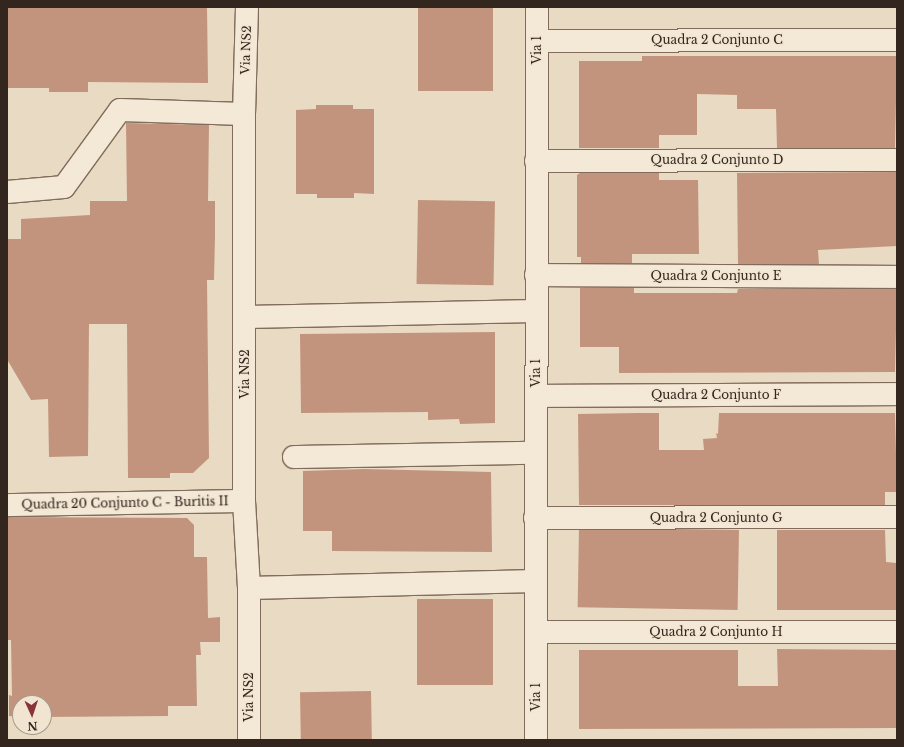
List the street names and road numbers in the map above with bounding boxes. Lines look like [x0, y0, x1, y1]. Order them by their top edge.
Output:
street label: Via NS2 [238, 25, 254, 75]
street label: Quadra 2 Conjunto C [651, 33, 783, 47]
street label: Via 1 [530, 36, 544, 64]
street label: Quadra 2 Conjunto D [651, 153, 783, 167]
street label: Quadra 2 Conjunto E [650, 269, 782, 283]
street label: Via NS2 [238, 349, 252, 399]
street label: Via 1 [529, 359, 543, 387]
street label: Quadra 2 Conjunto F [651, 388, 781, 402]
street label: Quadra 20 Conjunto C - Buritis II [21, 494, 229, 512]
street label: Quadra 2 Conjunto G [650, 511, 782, 525]
street label: Quadra 2 Conjunto H [649, 625, 783, 639]
street label: Via NS2 [242, 672, 256, 722]
street label: Via 1 [529, 683, 543, 711]

